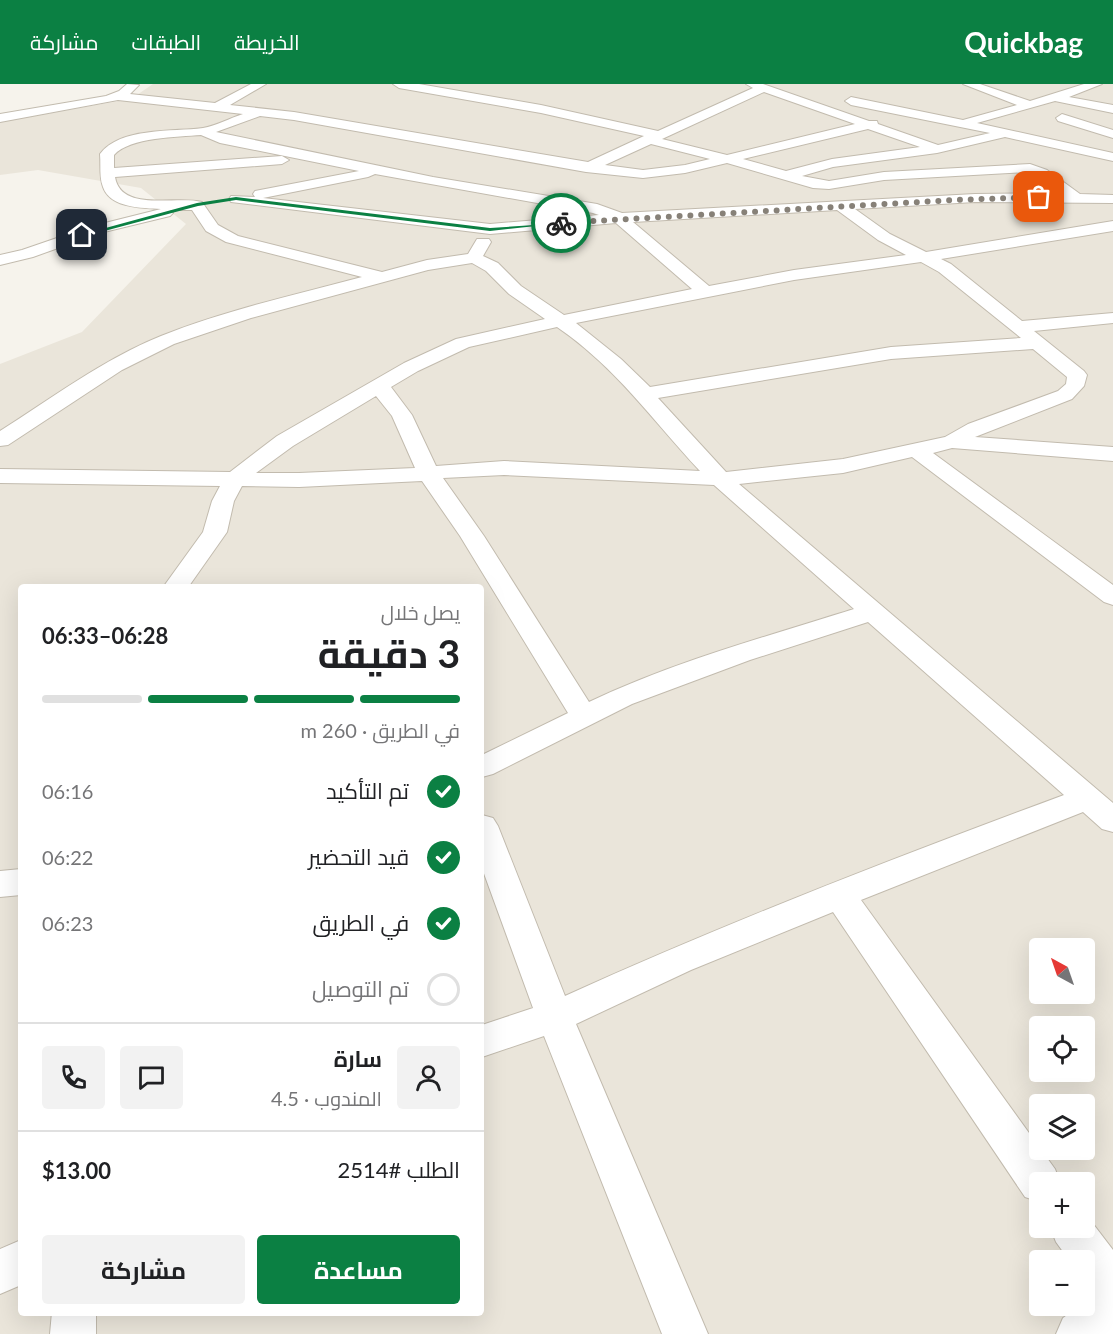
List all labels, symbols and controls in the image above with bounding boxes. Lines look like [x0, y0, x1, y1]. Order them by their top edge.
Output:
text: Quickbag [964, 25, 1083, 59]
text: مشاركة [30, 29, 99, 54]
text: الطبقات [132, 29, 201, 54]
text: الخريطة [234, 29, 300, 54]
pin [1013, 171, 1064, 222]
icon: bag [1022, 180, 1055, 213]
courier [531, 193, 591, 253]
icon: bike [545, 207, 578, 240]
pin [56, 209, 107, 260]
icon: home [65, 218, 98, 251]
text: يصل خلال [381, 600, 460, 624]
text: 06:28–06:33 [42, 622, 168, 649]
text: 3 دقيقة [318, 630, 460, 676]
text: في الطريق · 260 m [301, 718, 460, 742]
icon: check [427, 775, 460, 808]
text: تم التأكيد [326, 777, 409, 804]
text: 06:16 [42, 779, 93, 803]
icon: check [427, 841, 460, 874]
text: قيد التحضير [308, 843, 409, 870]
text: 06:22 [42, 845, 93, 869]
icon: check [427, 907, 460, 940]
text: في الطريق [313, 909, 409, 936]
text: 06:23 [42, 911, 93, 935]
north arrow [1029, 938, 1095, 1004]
map controls [1029, 938, 1095, 1316]
text: تم التوصيل [312, 975, 409, 1002]
button: locate [1029, 1016, 1095, 1082]
text: سارة [334, 1045, 382, 1072]
button: phone [42, 1046, 105, 1109]
button: chat [120, 1046, 183, 1109]
button: person [397, 1046, 460, 1109]
text: المندوب · 4.5 [271, 1086, 382, 1110]
button: layers [1029, 1094, 1095, 1160]
text: الطلب #2514 [337, 1156, 460, 1183]
text: $13.00 [42, 1157, 111, 1184]
button: + [1029, 1172, 1095, 1238]
button: مشاركة [42, 1235, 245, 1304]
button: مساعدة [257, 1235, 460, 1304]
button: − [1029, 1250, 1095, 1316]

